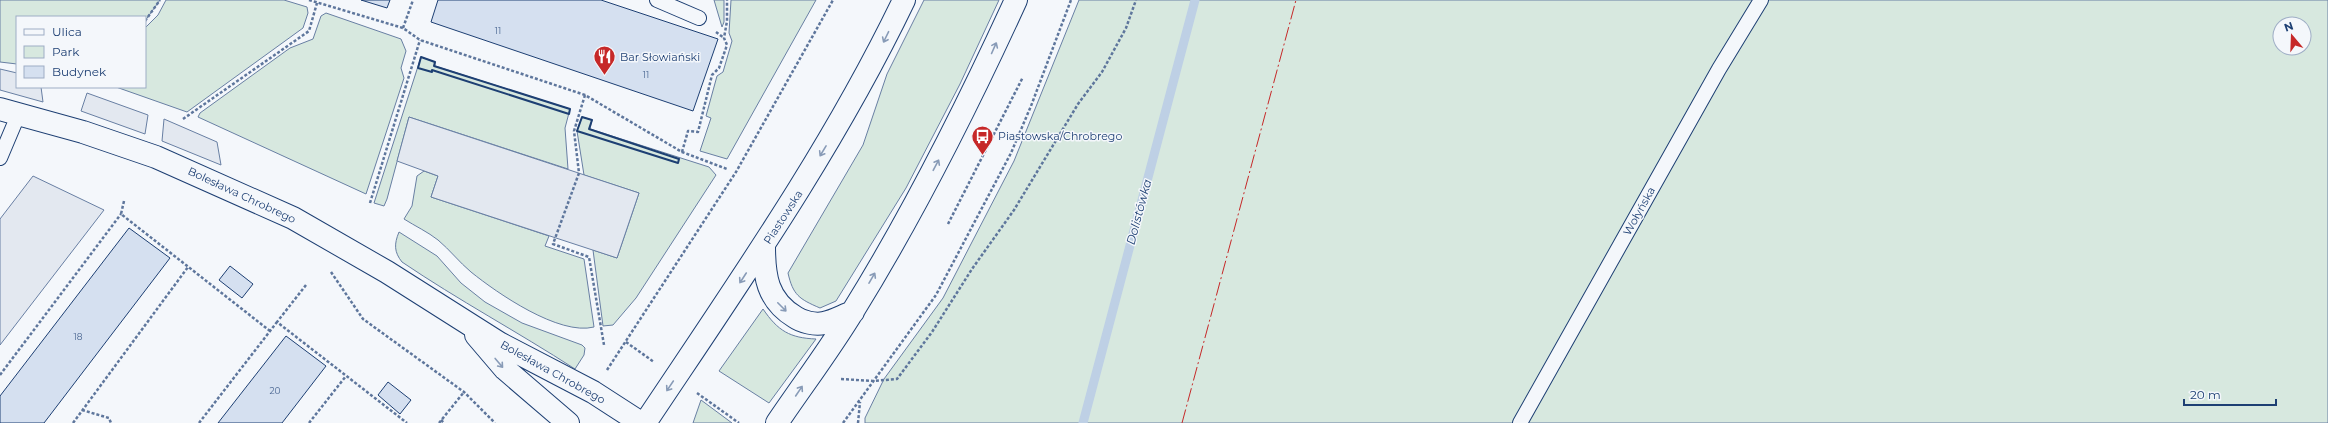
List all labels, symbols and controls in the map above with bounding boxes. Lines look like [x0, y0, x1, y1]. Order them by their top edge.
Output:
legend [16, 16, 146, 88]
north arrow [2272, 16, 2312, 56]
text: N [2282, 18, 2295, 35]
text: Ulica [52, 24, 82, 39]
house number: 11 [495, 25, 501, 36]
one-way arrow [882, 30, 889, 42]
one-way arrow [991, 43, 998, 55]
text: Park [52, 44, 80, 59]
restaurant icon: Bar Słowiański [591, 44, 617, 77]
place label: Bar Słowiański [620, 50, 700, 64]
text: Budynek [52, 64, 107, 79]
house number: 11 [643, 69, 649, 80]
bus stop icon: Piastowska/Chrobrego [969, 123, 995, 156]
place label: Piastowska/Chrobrego [998, 129, 1122, 143]
one-way arrow [819, 145, 827, 157]
one-way arrow [933, 159, 940, 171]
street label: Bolesława Chrobrego [186, 164, 298, 226]
water label: Dolistówka [1123, 177, 1154, 246]
street label: Wołyńska [1620, 184, 1658, 238]
street label: Piastowska [760, 187, 806, 247]
one-way arrow [739, 272, 747, 283]
one-way arrow [869, 272, 877, 284]
one-way arrow [777, 303, 787, 312]
house number: 18 [74, 331, 83, 342]
street label: Bolesława Chrobrego [498, 337, 608, 407]
one-way arrow [495, 357, 504, 368]
one-way arrow [666, 380, 674, 391]
scale bar [2184, 381, 2276, 407]
house number: 20 [269, 385, 281, 396]
one-way arrow [795, 386, 803, 397]
text: 20 m [2190, 387, 2221, 402]

